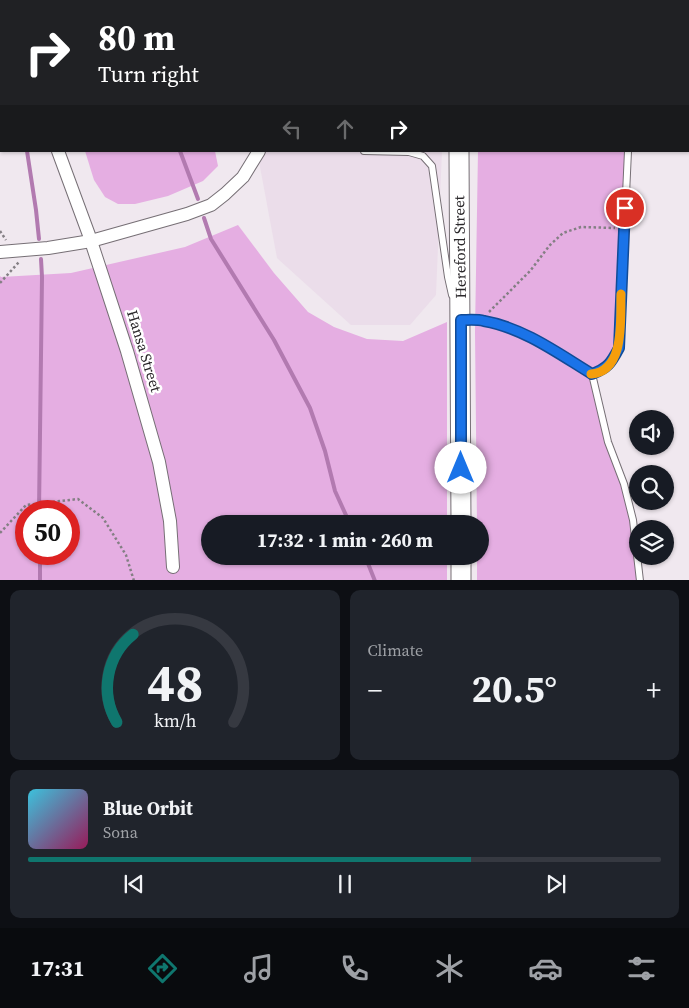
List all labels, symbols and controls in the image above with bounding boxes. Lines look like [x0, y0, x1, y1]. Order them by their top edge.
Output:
text: 80 m [98, 14, 175, 62]
icon: right [15, 20, 80, 85]
text: Turn right [98, 59, 199, 89]
icon: left [278, 115, 306, 143]
icon: ahead [331, 115, 359, 143]
icon: right [384, 115, 412, 143]
pin [604, 187, 646, 229]
icon: arrive [611, 194, 639, 222]
street label: Hereford Street [448, 195, 471, 299]
street label: Hansa Street [122, 307, 167, 394]
map controls [629, 410, 674, 565]
button: sound [629, 410, 674, 455]
position arrow [434, 441, 486, 493]
button: search [629, 465, 674, 510]
speed limit sign: 50 [15, 500, 80, 565]
button: layers [629, 520, 674, 565]
text: 17:32 · 1 min · 260 m [257, 527, 433, 553]
text: Climate [368, 639, 423, 661]
text: 48 [147, 647, 203, 718]
text: 20.5° [471, 663, 557, 715]
text: − [368, 671, 382, 709]
text: + [646, 671, 661, 709]
text: km/h [153, 708, 196, 733]
text: Blue Orbit [103, 795, 193, 821]
text: Sona [103, 821, 138, 843]
icon: previous [120, 870, 148, 898]
icon: pause [331, 870, 359, 898]
icon: next [542, 870, 570, 898]
icon: directions [145, 951, 180, 986]
icon: music [241, 951, 276, 986]
icon: phone [337, 951, 372, 986]
icon: climate [432, 951, 467, 986]
icon: car [528, 951, 563, 986]
icon: filters [624, 951, 659, 986]
text: 17:31 [30, 953, 85, 983]

